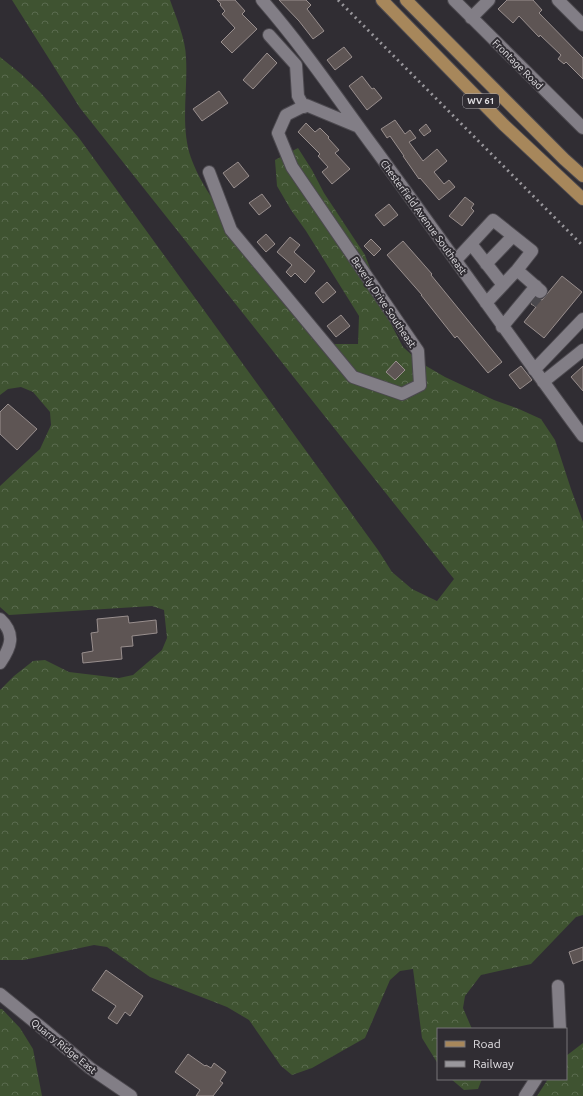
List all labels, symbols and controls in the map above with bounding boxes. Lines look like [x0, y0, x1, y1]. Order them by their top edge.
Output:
street label: Frontage Road [490, 37, 545, 92]
road number: WV 61 [463, 94, 499, 108]
street label: Chesterfield Avenue Southeast [378, 158, 469, 277]
street label: Beverly Drive Southeast [349, 255, 418, 350]
street label: Quarry Ridge East [29, 1017, 99, 1076]
legend [437, 1028, 567, 1080]
text: Road [473, 1037, 501, 1050]
text: Railway [473, 1057, 514, 1070]

